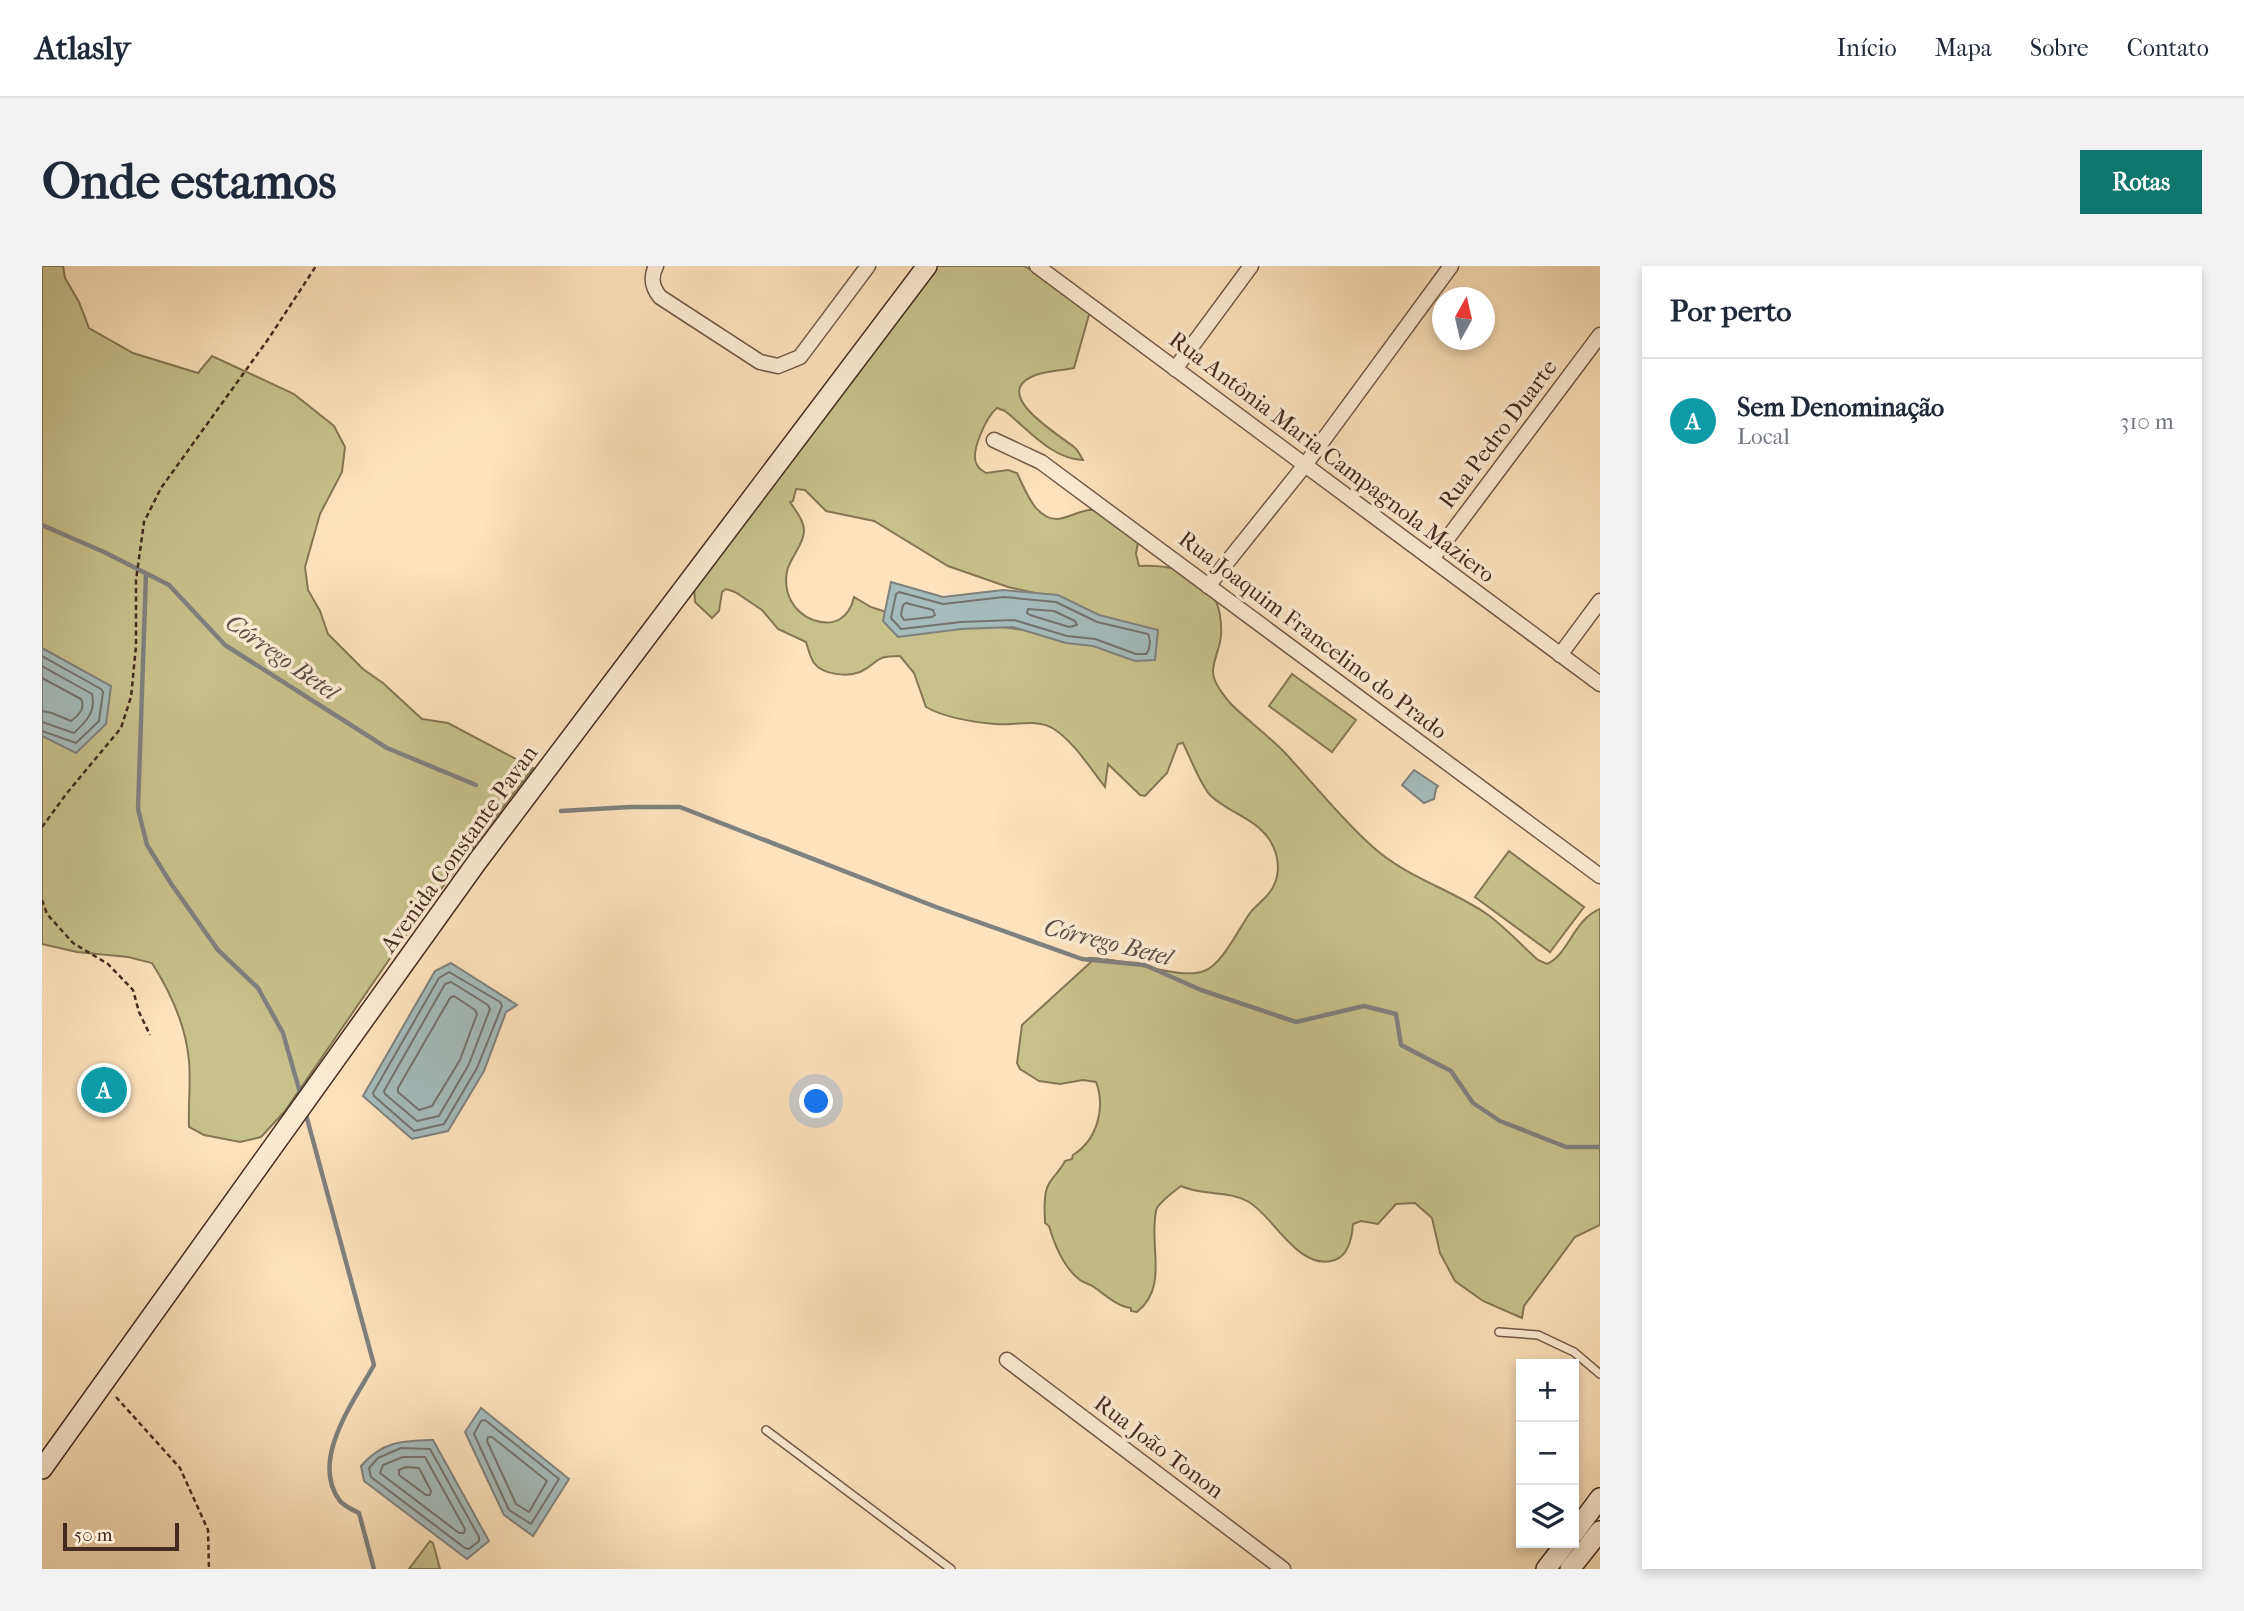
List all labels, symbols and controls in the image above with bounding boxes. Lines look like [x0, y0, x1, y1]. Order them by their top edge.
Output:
text: Atlasly [35, 29, 130, 68]
text: Início [1837, 34, 1897, 62]
text: Mapa [1935, 34, 1992, 62]
text: Sobre [2030, 34, 2089, 62]
text: Contato [2127, 34, 2209, 62]
button: Rotas [2080, 150, 2202, 214]
text: Onde estamos [42, 153, 336, 211]
north arrow [1432, 287, 1495, 350]
text: Por perto [1670, 294, 1792, 329]
street label: Rua Antônia Maria Campagnola Maziero [1164, 326, 1500, 588]
street label: Rua Pedro Duarte [1433, 354, 1563, 514]
text: Sem Denominação [1737, 392, 1944, 423]
text: A [1686, 408, 1700, 435]
text: 310 m [2120, 408, 2174, 435]
text: Local [1737, 423, 1790, 450]
street label: Rua Joaquim Francelino do Prado [1173, 525, 1453, 745]
water label: Córrego Betel [220, 608, 346, 708]
street label: Avenida Constante Pavan [374, 740, 544, 959]
water label: Córrego Betel [1041, 913, 1178, 972]
pin: A [81, 1064, 127, 1116]
your location [799, 1084, 833, 1118]
map controls [1516, 1359, 1579, 1548]
button: + [1516, 1359, 1579, 1422]
street label: Rua João Tonon [1089, 1390, 1230, 1505]
button: − [1516, 1422, 1579, 1485]
button: layers [1516, 1485, 1579, 1548]
scale bar [63, 1520, 178, 1552]
text: 50 m [74, 1524, 113, 1546]

